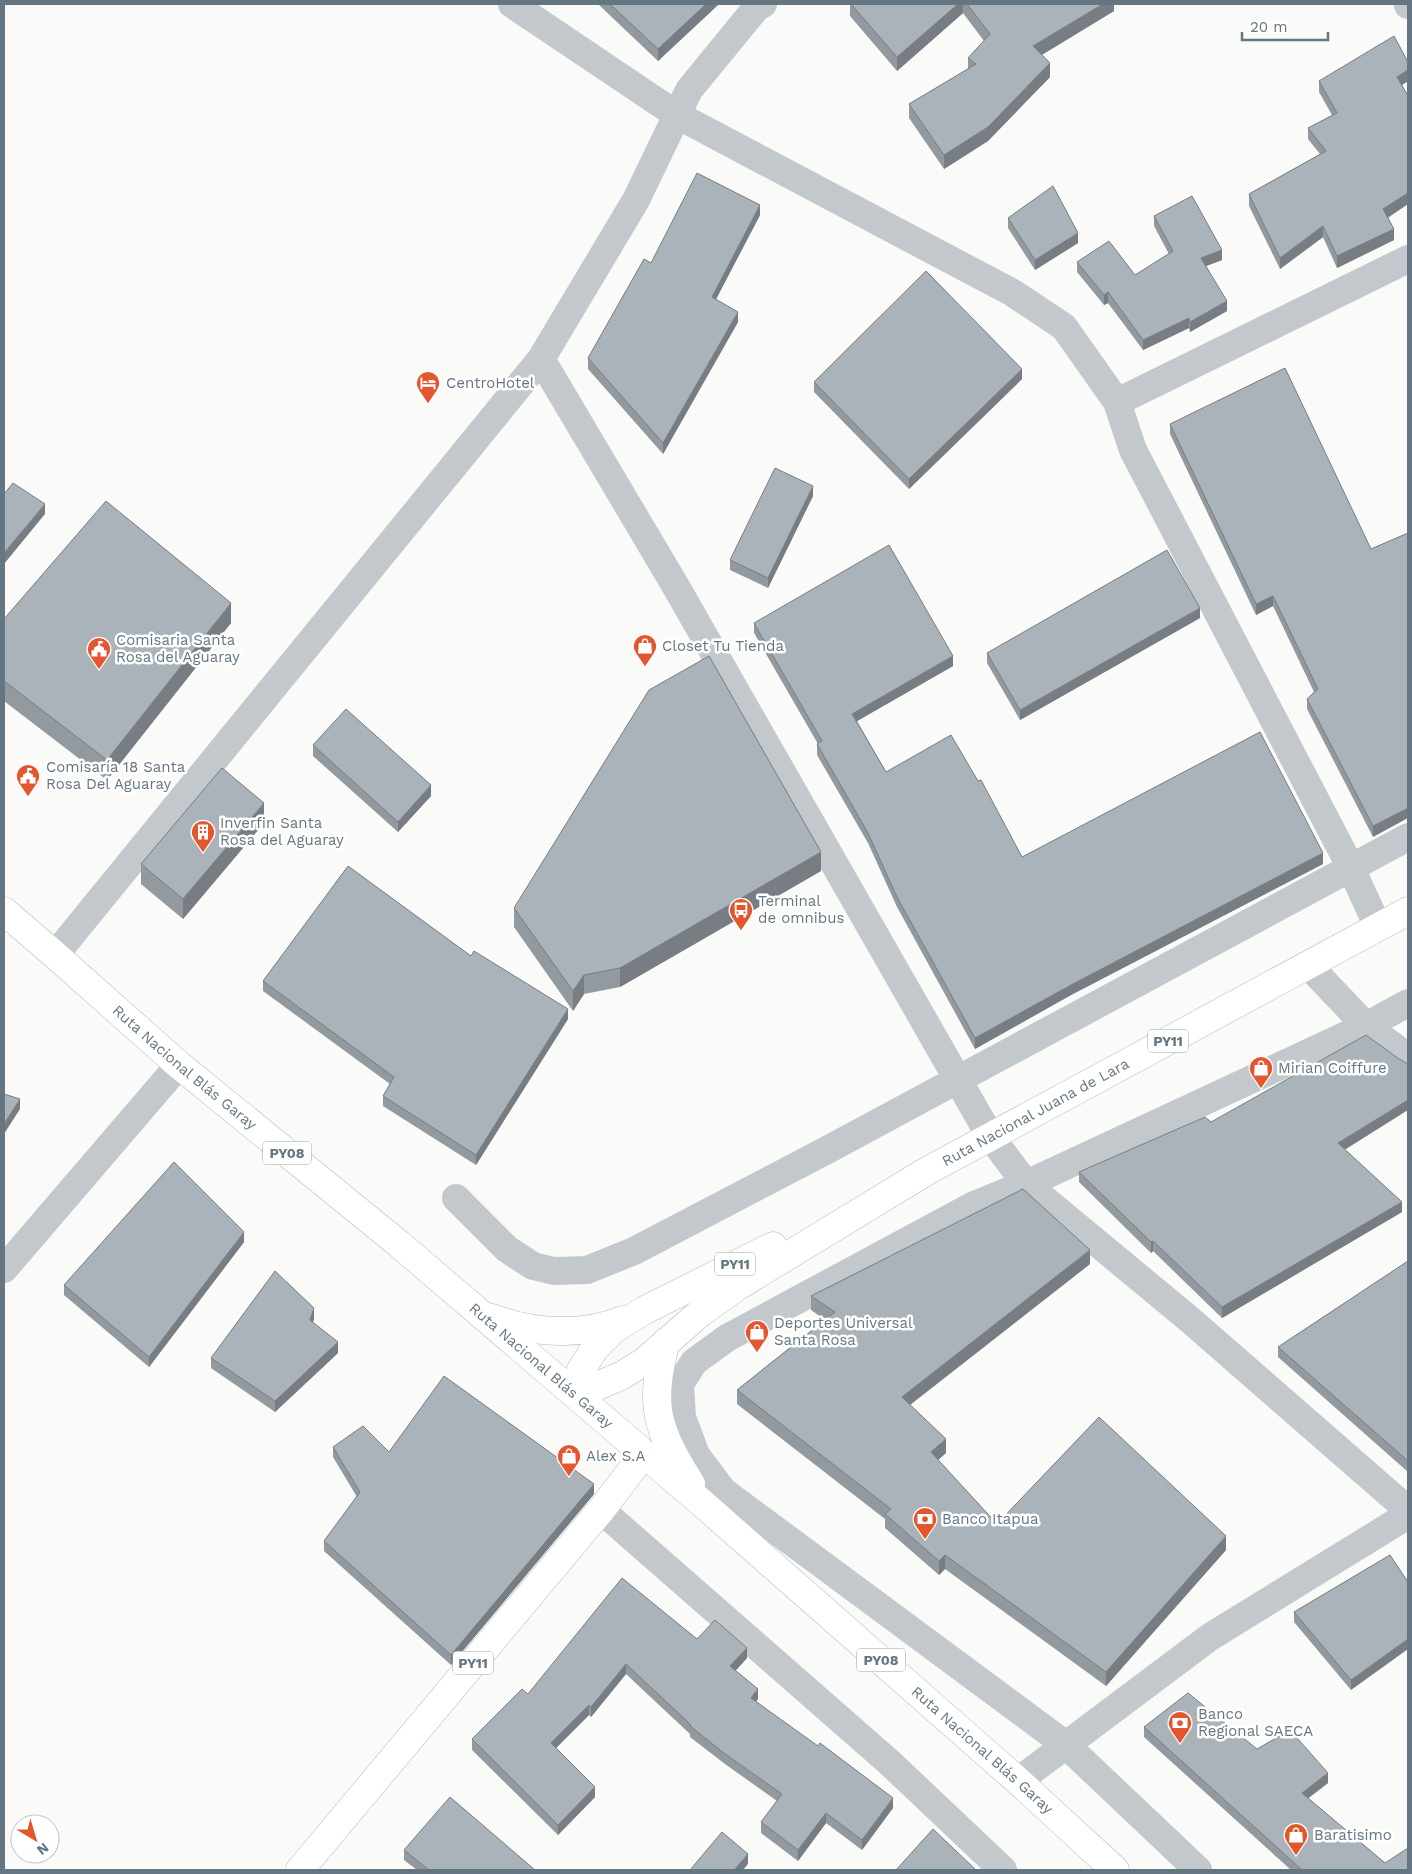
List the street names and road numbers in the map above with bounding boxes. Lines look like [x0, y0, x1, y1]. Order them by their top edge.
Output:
street label: Ruta Nacional Blás Garay [109, 1001, 261, 1134]
road number: PY11 [1148, 1030, 1188, 1052]
street label: Ruta Nacional Juana de Lara [939, 1054, 1133, 1170]
road number: PY08 [263, 1142, 311, 1164]
road number: PY11 [715, 1252, 755, 1276]
street label: Ruta Nacional Blás Garay [466, 1299, 617, 1432]
road number: PY08 [857, 1648, 905, 1672]
road number: PY11 [453, 1652, 493, 1675]
street label: Ruta Nacional Blás Garay [908, 1682, 1057, 1818]

